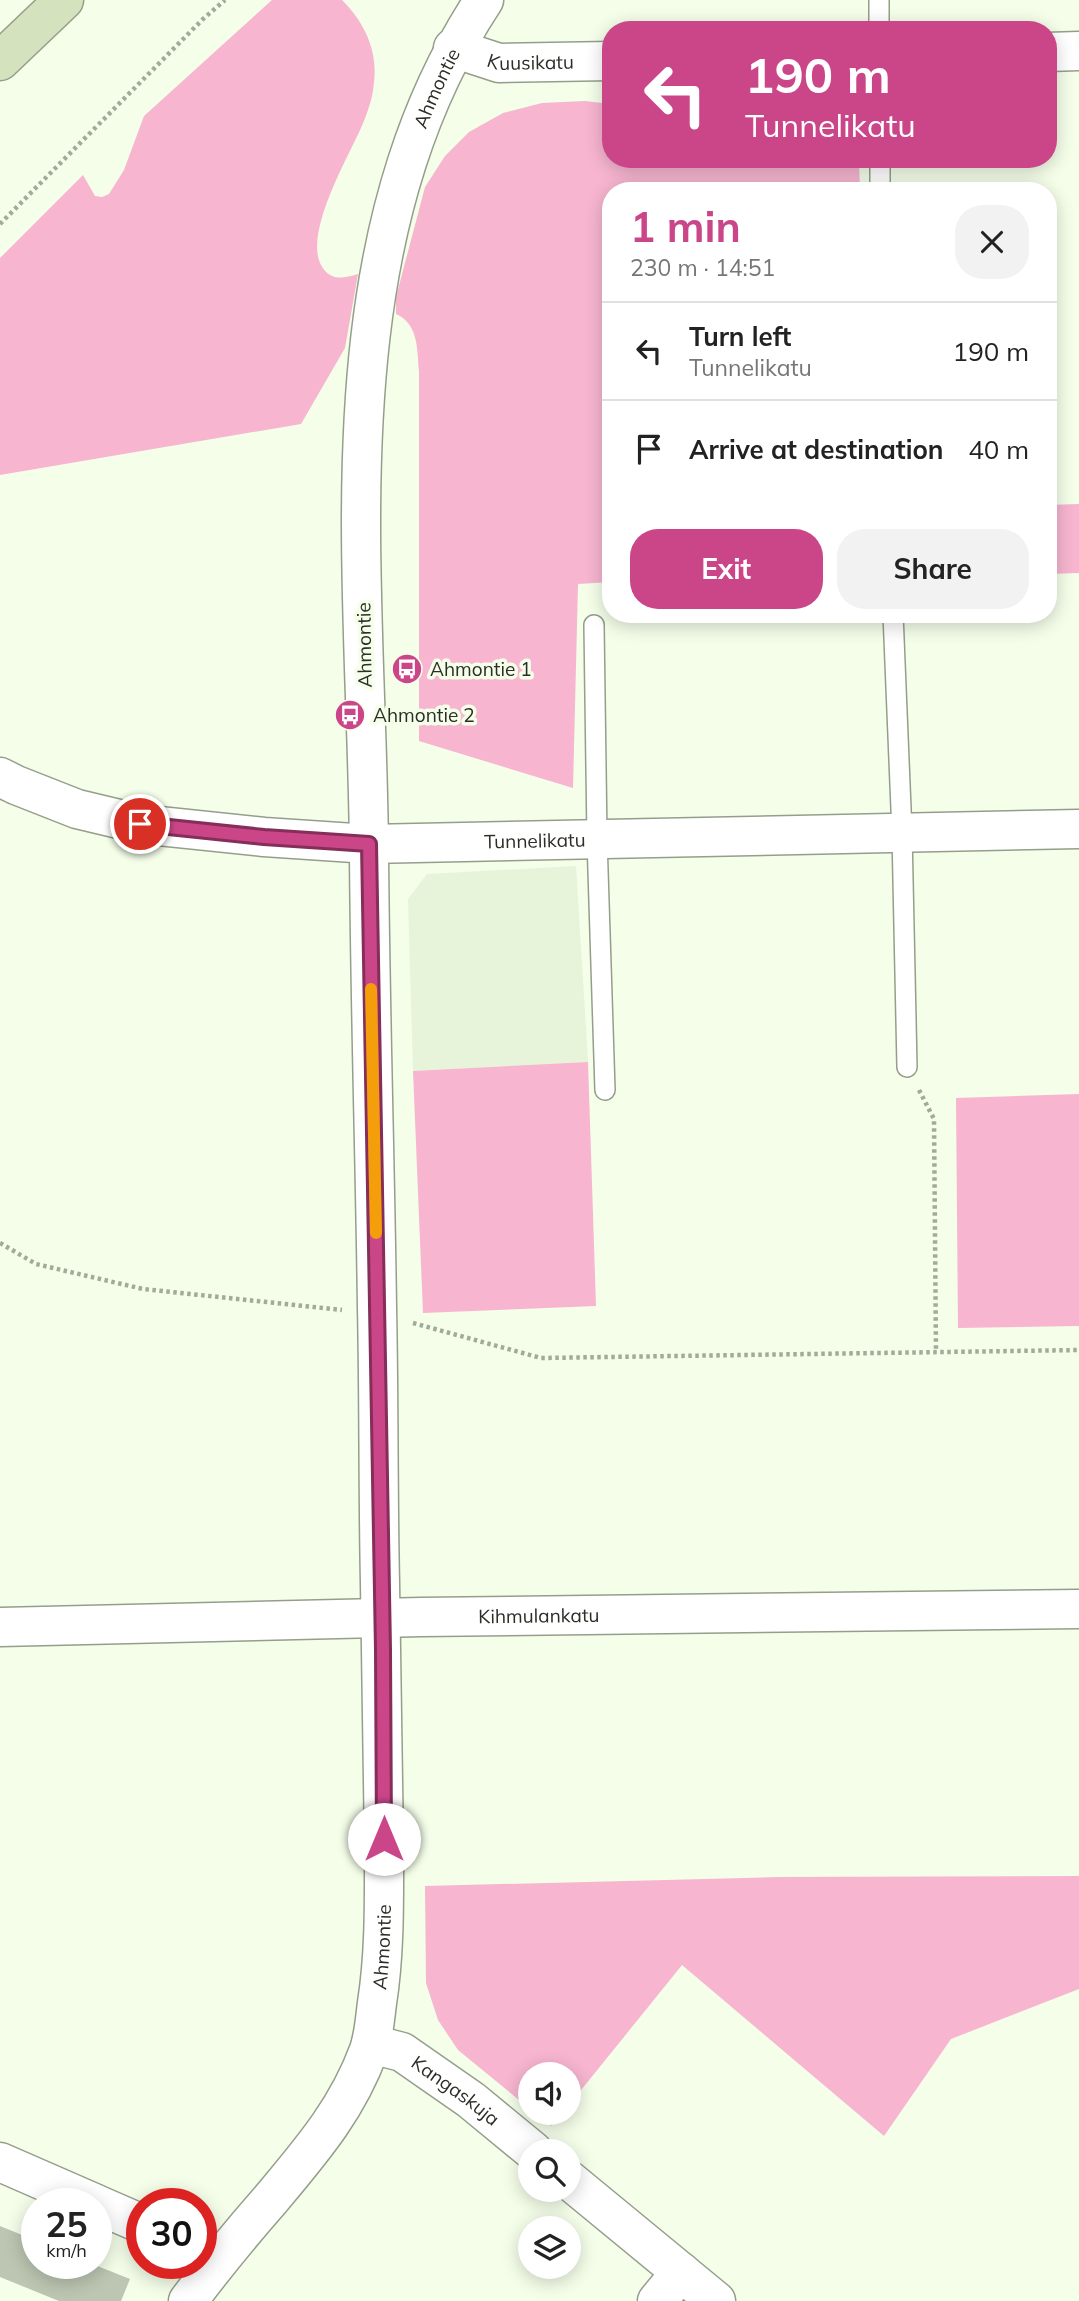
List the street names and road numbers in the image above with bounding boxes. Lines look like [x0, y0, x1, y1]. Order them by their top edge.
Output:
street label: Ahmontie [408, 44, 465, 132]
street label: Kuusikatu [484, 48, 574, 75]
street label: Ahmontie [351, 602, 377, 688]
street label: Tunnelikatu [484, 827, 586, 854]
street label: Kihmulankatu [478, 1603, 600, 1628]
street label: Ahmontie [367, 1904, 396, 1991]
street label: Kangaskuja [407, 2050, 505, 2131]

